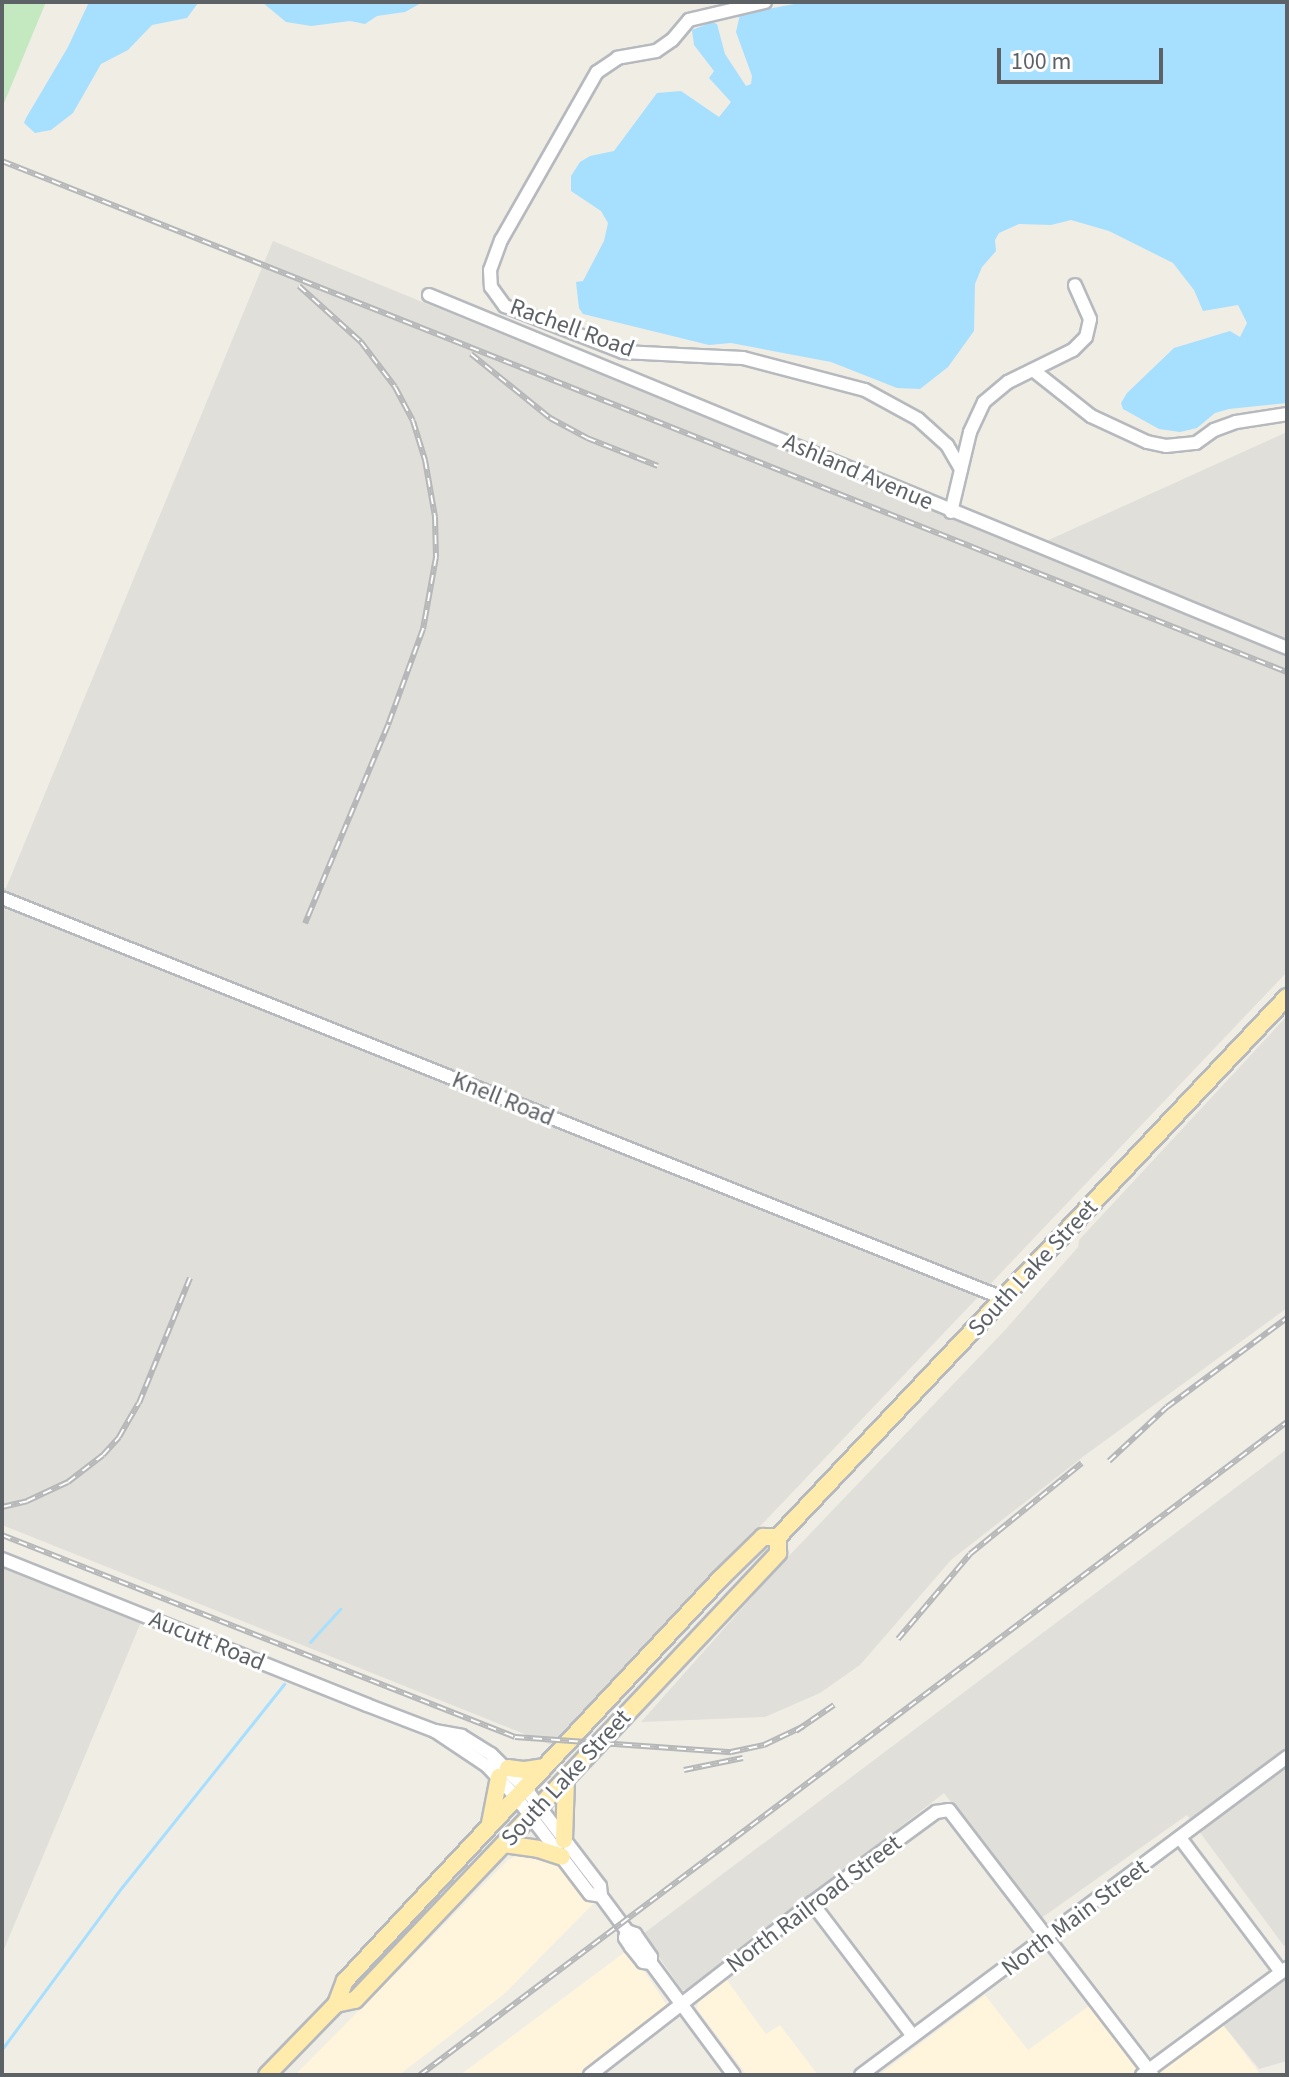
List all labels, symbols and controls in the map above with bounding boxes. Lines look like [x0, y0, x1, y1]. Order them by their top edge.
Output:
scale bar [1001, 32, 1167, 82]
text: 100 m [1011, 44, 1071, 79]
street label: Rachell Road [506, 292, 638, 364]
street label: Ashland Avenue [779, 427, 937, 517]
street label: Knell Road [448, 1066, 558, 1132]
street label: South Lake Street [962, 1193, 1104, 1343]
street label: Aucutt Road [145, 1605, 269, 1677]
street label: South Lake Street [495, 1703, 637, 1853]
street label: North Railroad Street [721, 1829, 907, 1979]
street label: North Main Street [996, 1853, 1154, 1983]

